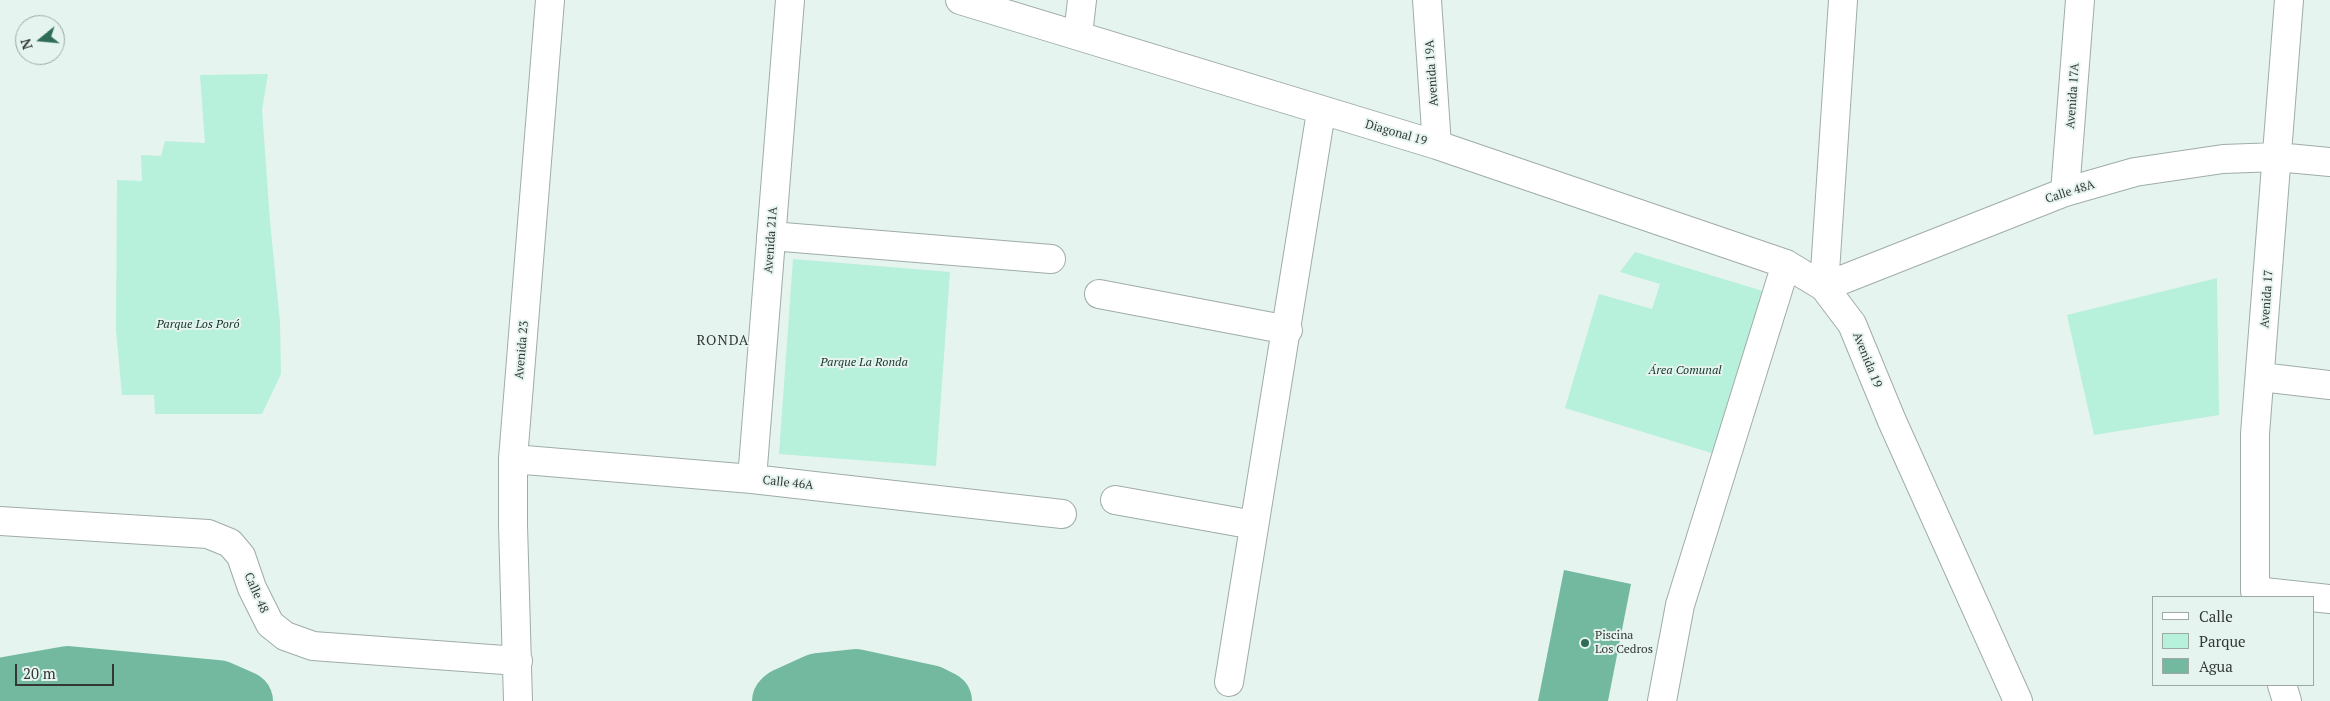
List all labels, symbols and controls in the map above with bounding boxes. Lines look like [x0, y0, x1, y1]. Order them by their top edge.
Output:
north arrow [15, 15, 65, 65]
text: N [15, 36, 37, 52]
street label: Avenida 19A [1422, 39, 1442, 107]
street label: Avenida 17A [2064, 63, 2082, 129]
street label: Diagonal 19 [1363, 117, 1429, 149]
street label: Calle 48A [2044, 177, 2096, 207]
street label: Avenida 21A [761, 206, 781, 274]
street label: Avenida 17 [2258, 269, 2276, 329]
park label: Parque Los Poró [156, 318, 240, 332]
street label: Avenida 23 [512, 320, 532, 380]
street label: Avenida 19 [1849, 330, 1885, 390]
district label: RONDA [696, 333, 750, 349]
park label: Parque La Ronda [820, 356, 908, 370]
park label: Área Comunal [1648, 364, 1722, 378]
street label: Calle 46A [762, 473, 814, 493]
street label: Calle 48 [241, 571, 271, 615]
legend [2152, 596, 2315, 686]
text: Calle [2199, 606, 2233, 626]
place label: Piscina Los Cedros [1595, 629, 1653, 657]
text: Parque [2199, 631, 2246, 651]
marker: Piscina Los Cedros [1579, 637, 1591, 649]
scale bar [18, 654, 116, 686]
text: Agua [2199, 656, 2233, 676]
text: 20 m [23, 663, 56, 683]

